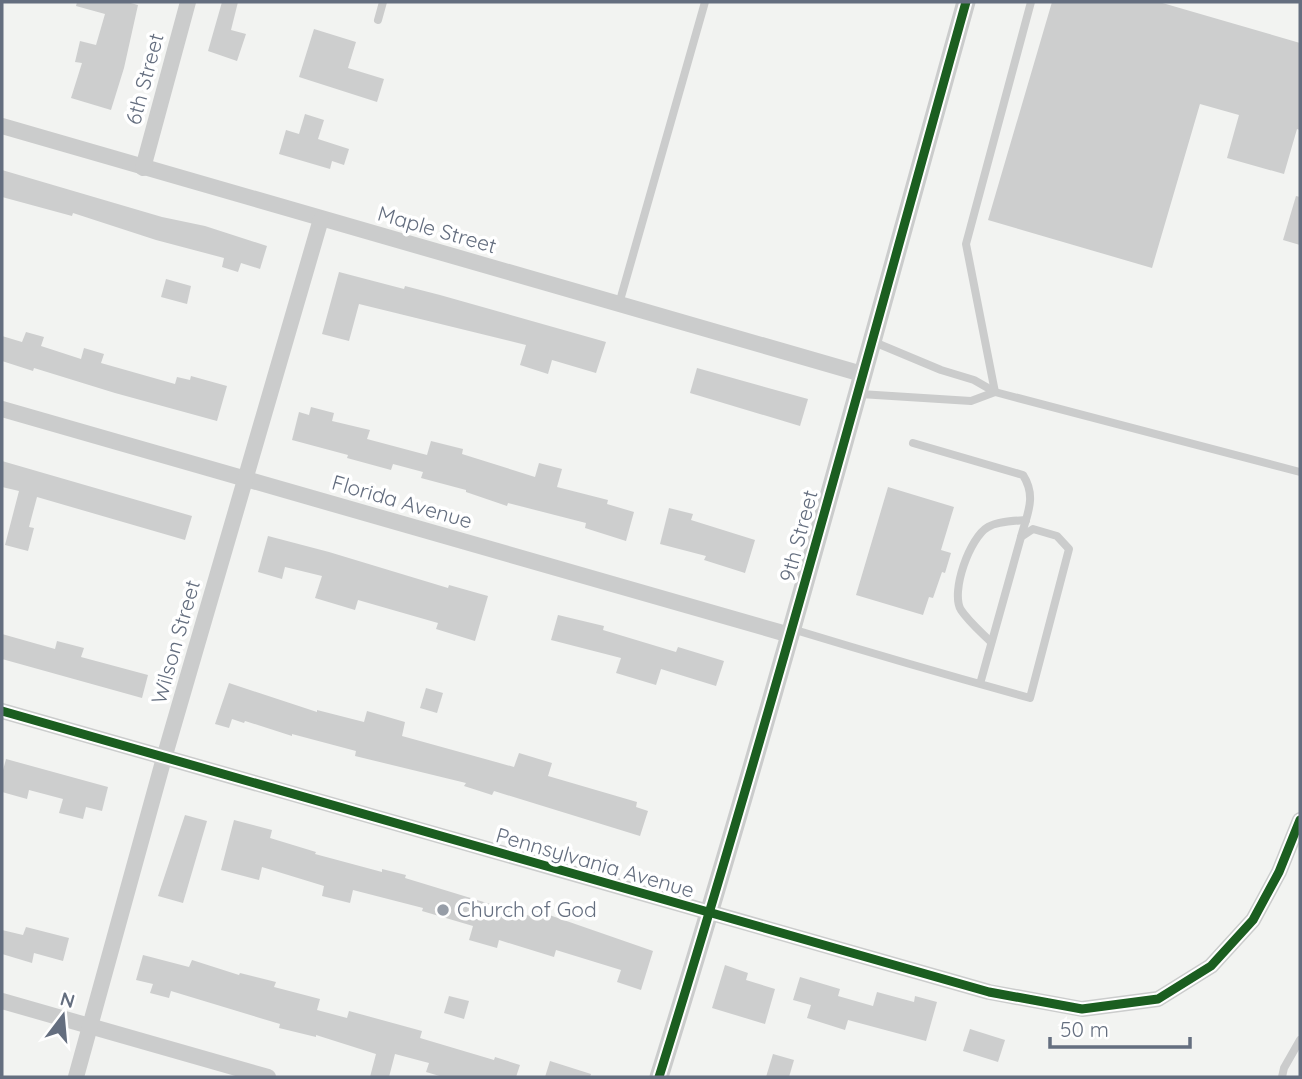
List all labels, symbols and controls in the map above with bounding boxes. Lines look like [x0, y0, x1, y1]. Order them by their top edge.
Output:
street label: 6th Street [119, 30, 169, 127]
street label: Maple Street [375, 200, 500, 258]
street label: Florida Avenue [329, 469, 475, 533]
street label: 9th Street [773, 487, 823, 584]
street label: Wilson Street [145, 577, 205, 707]
street label: Pennsylvania Avenue [493, 821, 698, 903]
place label: Church of God [457, 896, 597, 922]
marker: Church of God [435, 902, 451, 918]
north arrow [28, 981, 98, 1051]
text: N [58, 986, 78, 1013]
scale bar [1050, 1006, 1190, 1050]
text: 50 m [1060, 1016, 1109, 1042]

